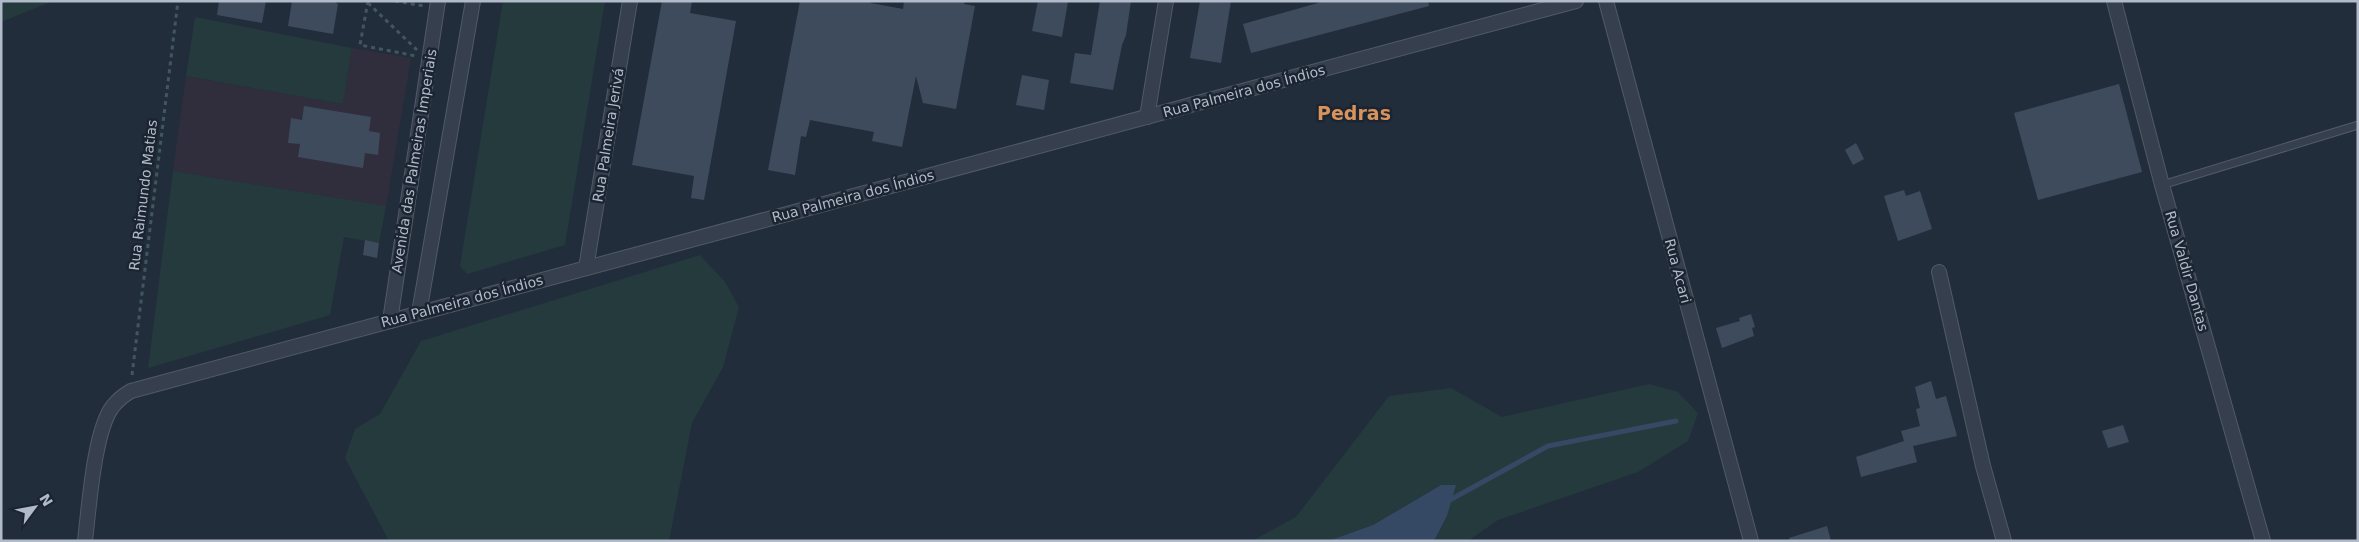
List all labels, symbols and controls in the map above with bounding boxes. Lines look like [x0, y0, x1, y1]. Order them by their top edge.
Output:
street label: Avenida das Palmeiras Imperiais [388, 48, 440, 274]
street label: Rua Palmeira dos Índios [1161, 62, 1327, 120]
street label: Rua Palmeira Jerivá [590, 67, 626, 203]
district label: Pedras [1317, 102, 1391, 124]
street label: Rua Raimundo Matias [126, 119, 160, 271]
street label: Rua Palmeira dos Índios [770, 167, 936, 225]
street label: Rua Valdir Dantas [2162, 209, 2212, 333]
street label: Rua Acari [1662, 237, 1694, 305]
street label: Rua Palmeira dos Índios [379, 272, 545, 330]
north arrow [10, 482, 60, 532]
text: N [36, 491, 56, 509]

